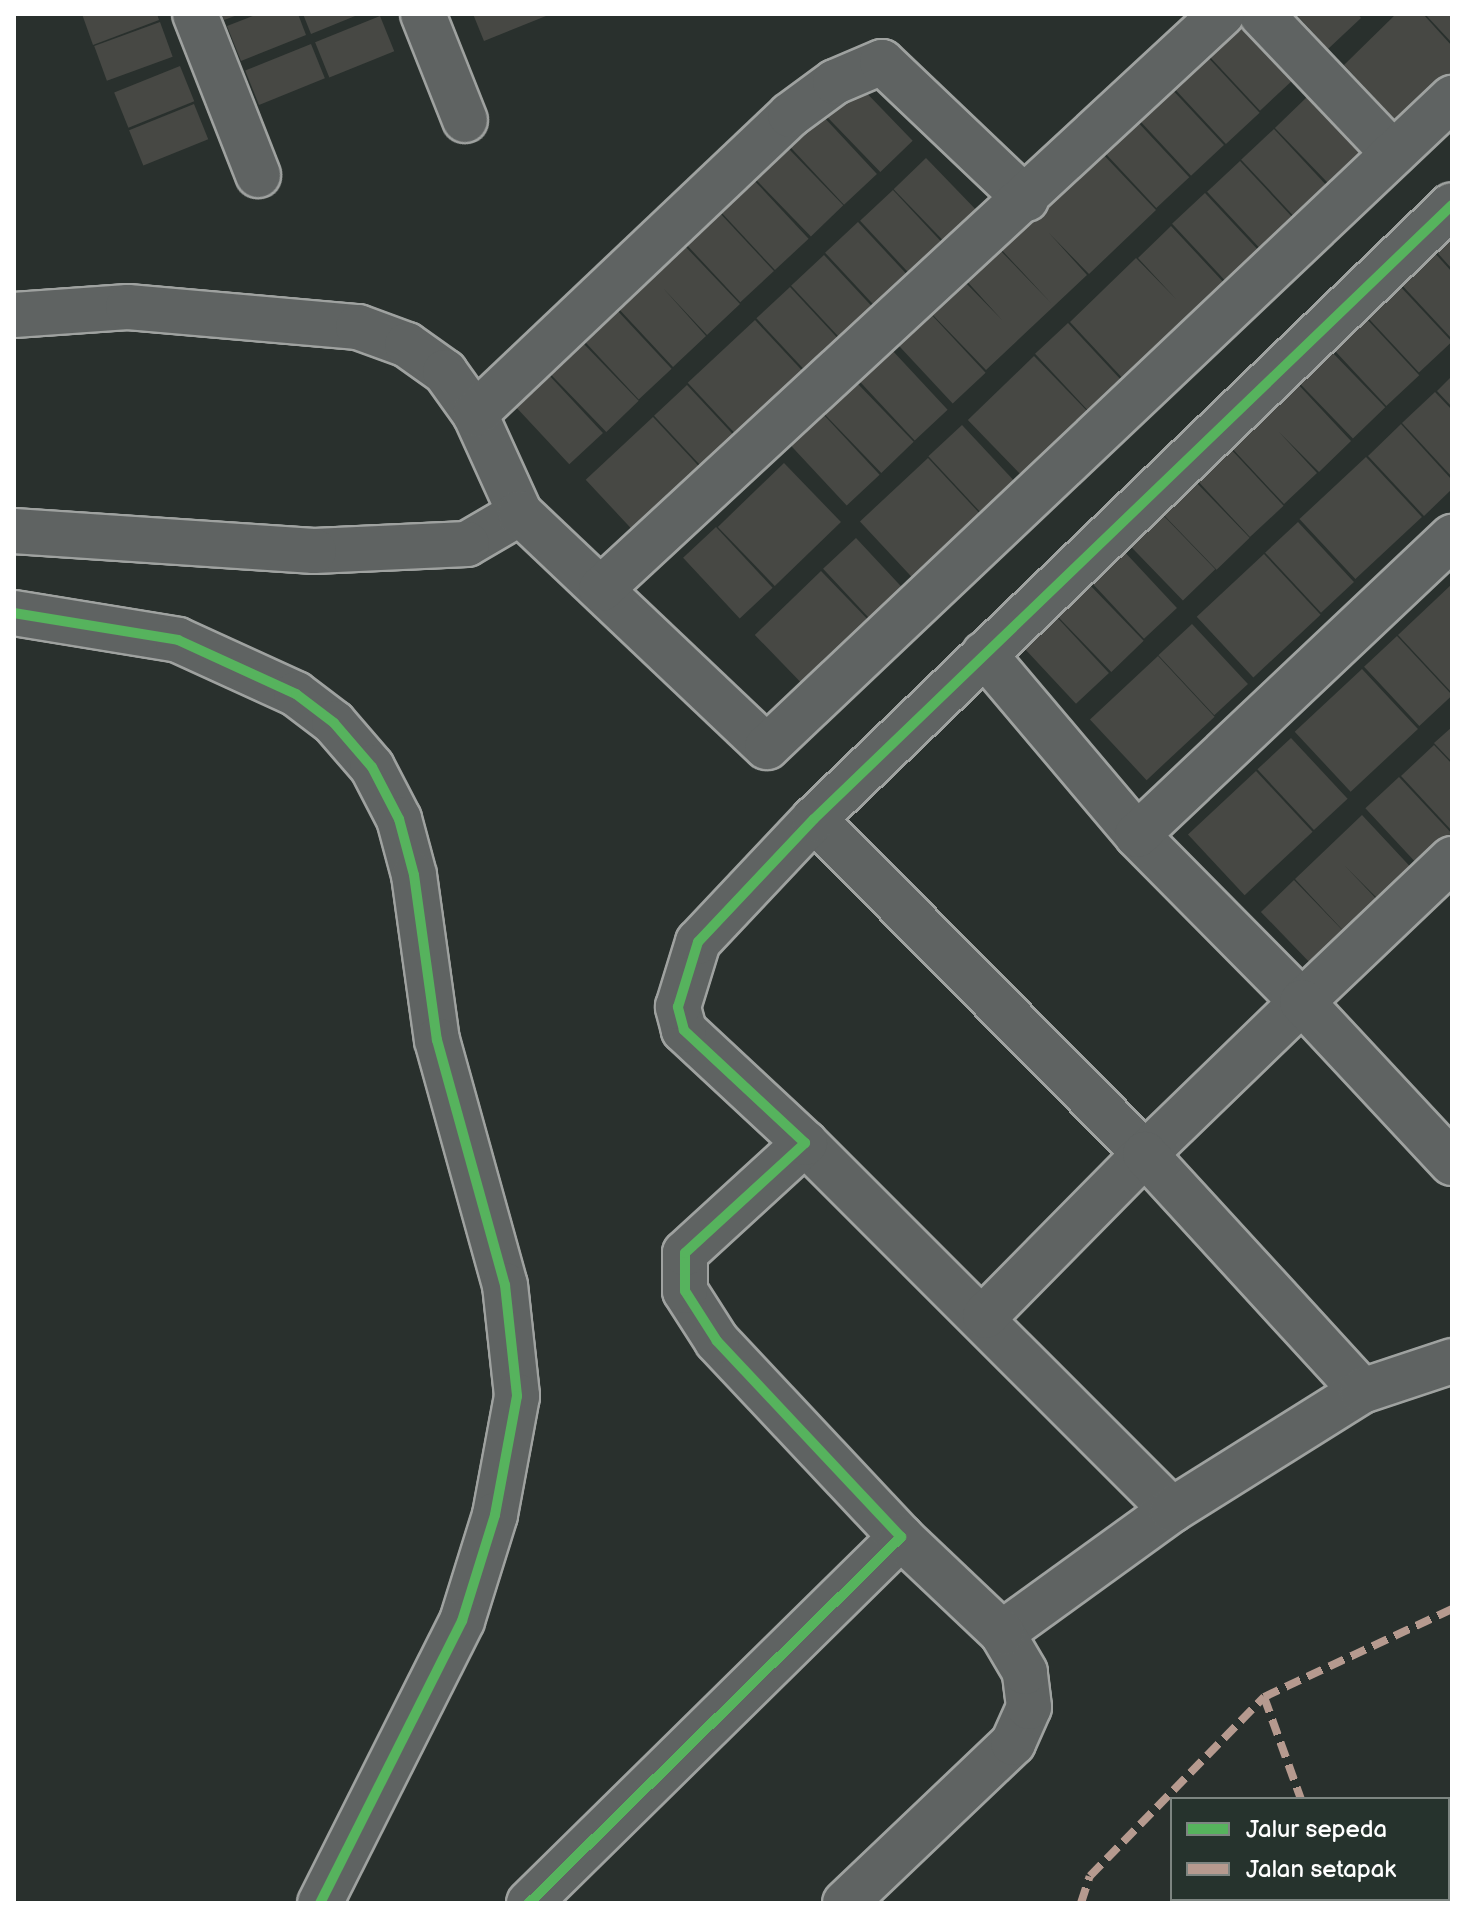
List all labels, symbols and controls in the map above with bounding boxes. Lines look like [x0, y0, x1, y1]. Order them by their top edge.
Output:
legend [1170, 1797, 1450, 1901]
text: Jalur sepeda [1246, 1815, 1387, 1844]
text: Jalan setapak [1246, 1855, 1396, 1884]

